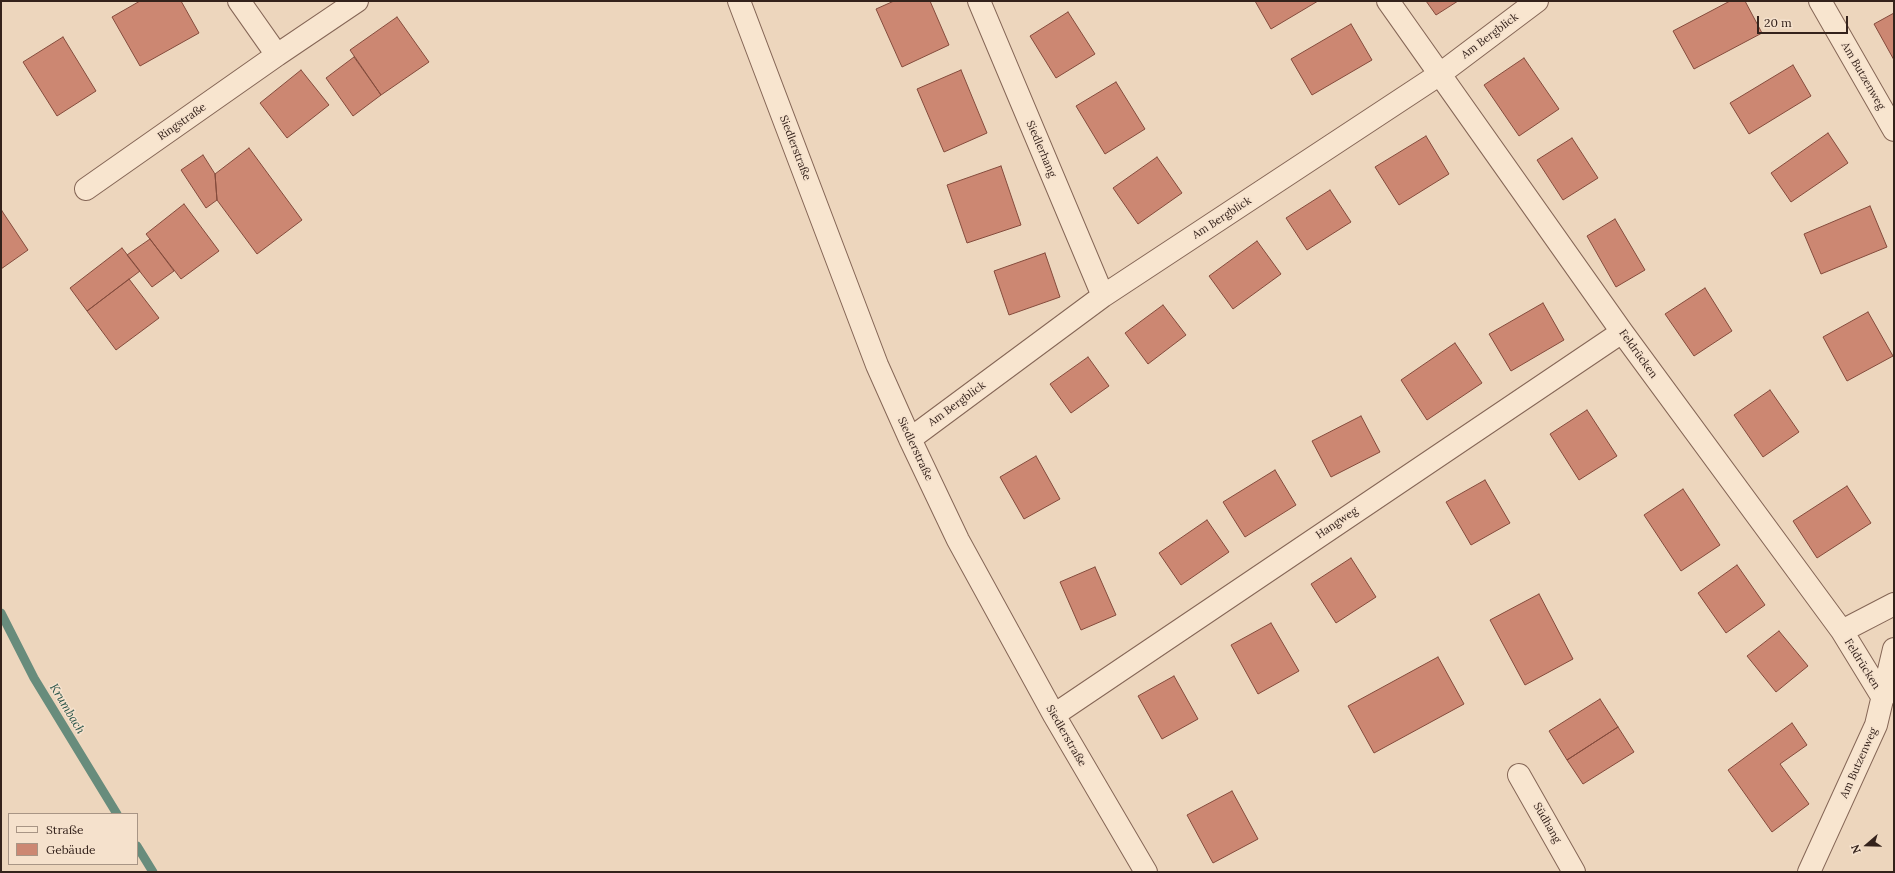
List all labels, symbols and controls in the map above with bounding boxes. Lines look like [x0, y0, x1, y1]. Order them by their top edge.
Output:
scale bar [1759, 8, 1850, 34]
street label: Am Bergblick [1459, 10, 1521, 62]
text: 20 m [1764, 15, 1792, 30]
street label: Am Butzenweg [1838, 40, 1888, 112]
street label: Ringstraße [155, 101, 209, 143]
street label: Siedlerstraße [777, 114, 813, 182]
street label: Siedlerhang [1023, 119, 1059, 179]
street label: Am Bergblick [1190, 194, 1254, 242]
street label: Feldrücken [1616, 327, 1660, 381]
street label: Am Bergblick [926, 379, 988, 429]
street label: Siedlerstraße [895, 415, 935, 483]
street label: Hangweg [1314, 504, 1360, 542]
street label: Feldrücken [1841, 636, 1883, 692]
water label: Krumbach [46, 681, 88, 737]
street label: Siedlerstraße [1043, 703, 1089, 769]
street label: Am Butzenweg [1838, 726, 1880, 800]
street label: Südhang [1530, 800, 1564, 846]
legend [8, 813, 138, 865]
text: Straße [46, 822, 83, 837]
north arrow [1847, 825, 1887, 865]
text: Gebäude [46, 842, 96, 857]
text: N [1848, 843, 1864, 856]

